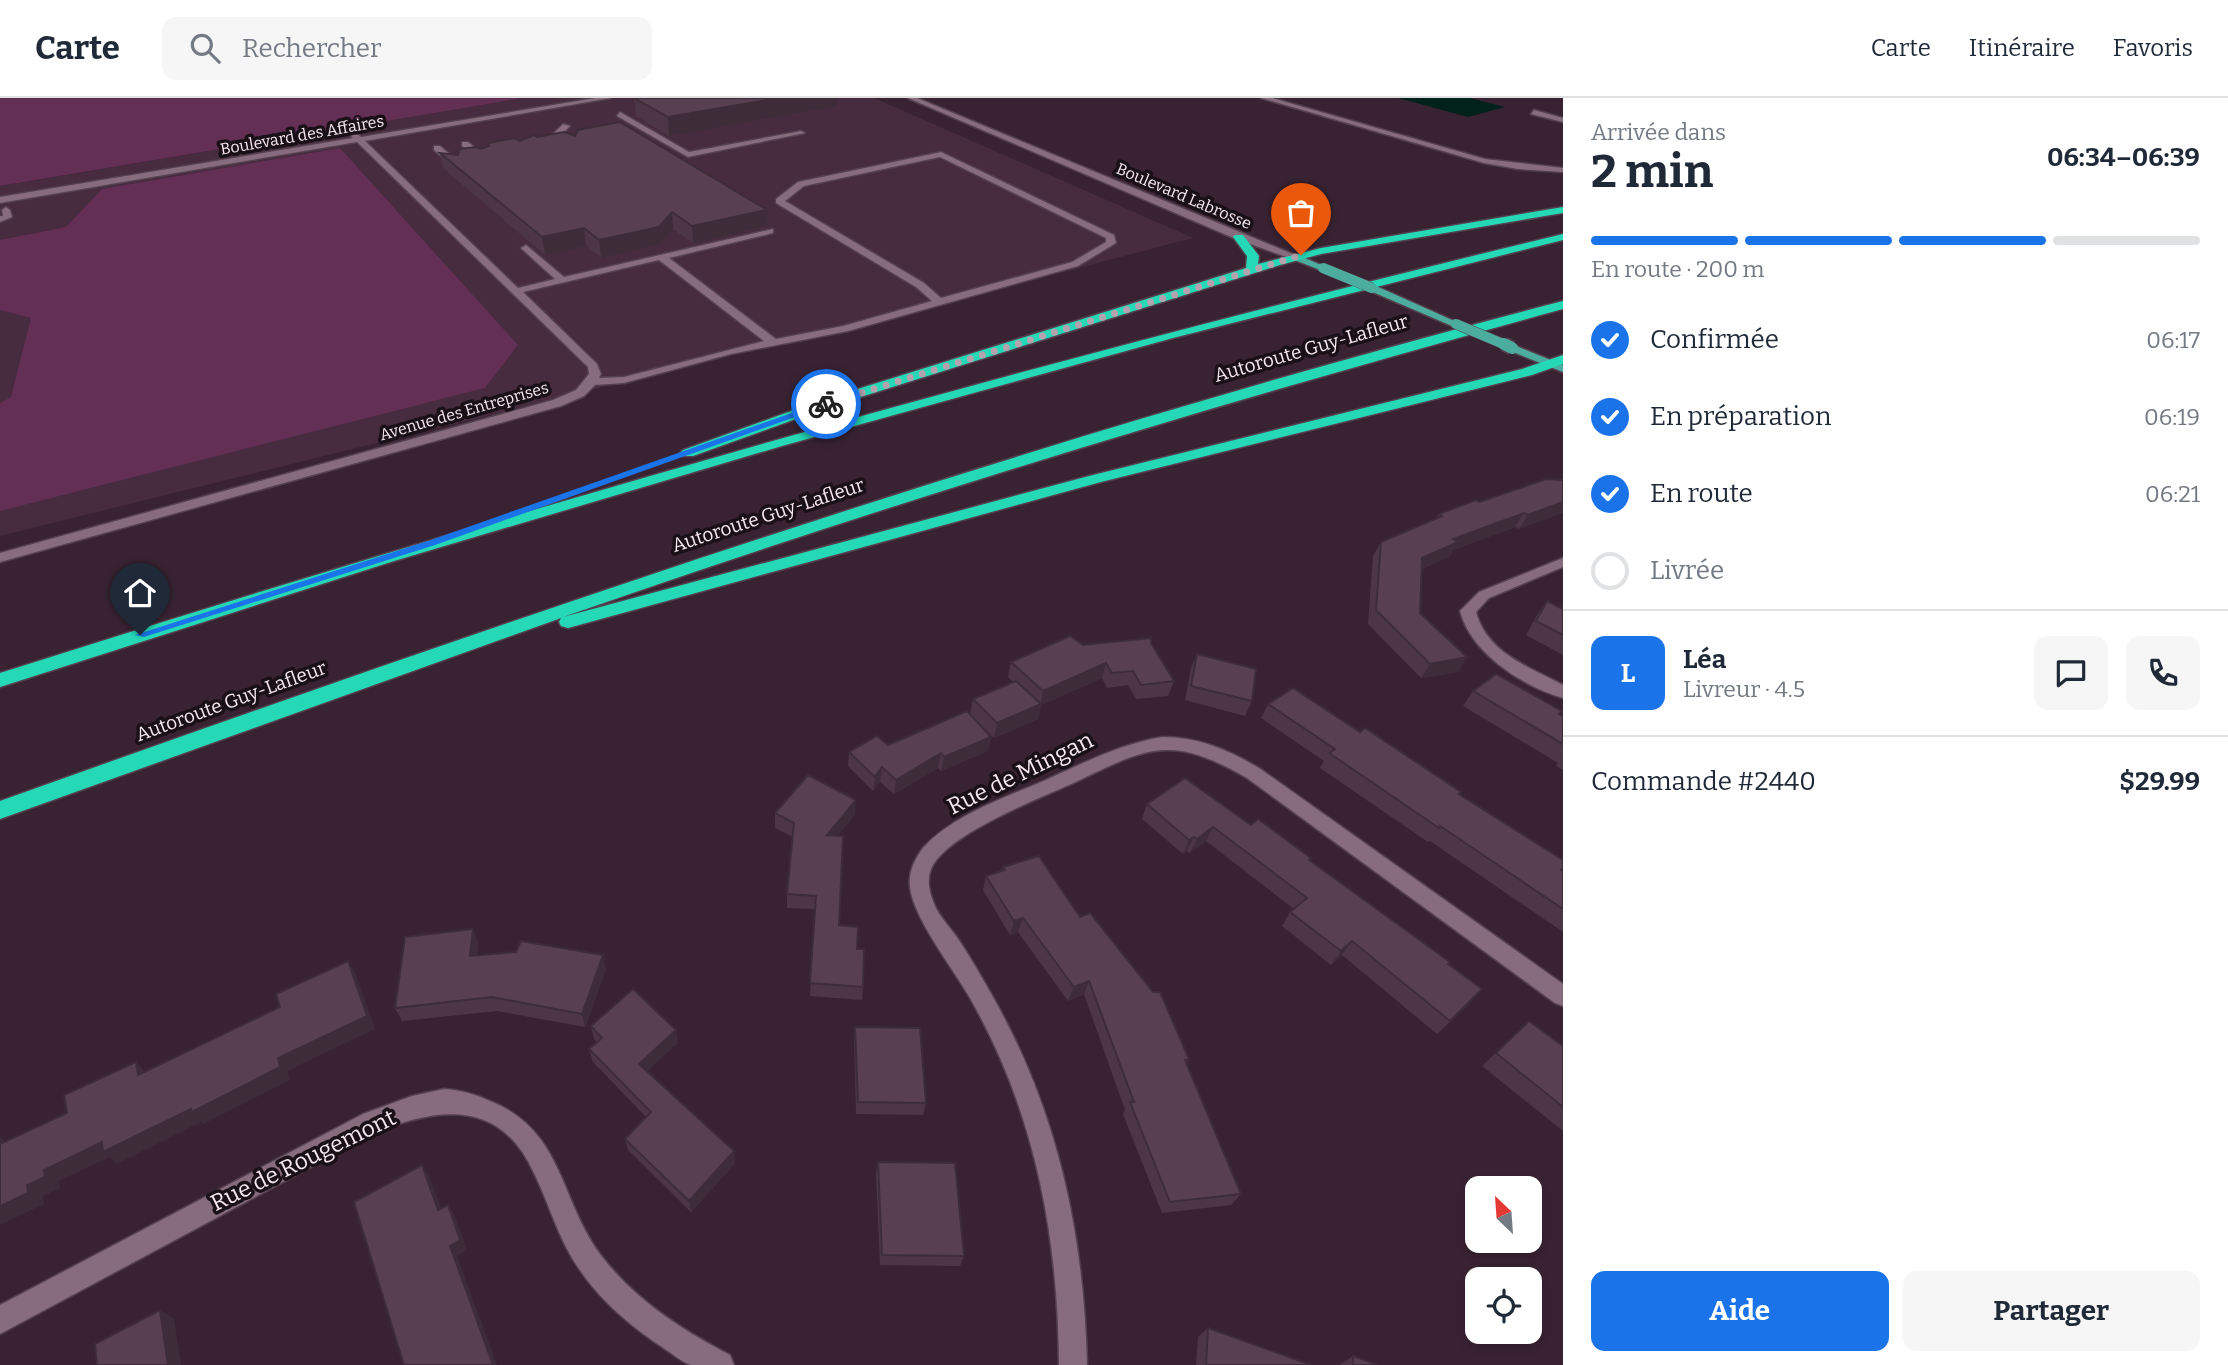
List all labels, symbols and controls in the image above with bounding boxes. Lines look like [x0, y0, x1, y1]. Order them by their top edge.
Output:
search box [162, 17, 652, 80]
text: Carte [35, 28, 120, 68]
icon: search [186, 29, 224, 67]
text: Rechercher [242, 33, 382, 64]
text: Carte [1871, 34, 1931, 62]
text: Itinéraire [1969, 34, 2075, 62]
text: Favoris [2113, 34, 2193, 62]
street label: Boulevard des Affaires [219, 111, 385, 159]
text: Arrivée dans [1591, 118, 1726, 146]
text: 06:34–06:39 [2047, 142, 2200, 173]
text: 2 min [1591, 144, 1713, 199]
street label: Boulevard Labrosse [1113, 159, 1255, 233]
pin [1271, 183, 1331, 255]
icon: bag [1282, 194, 1320, 232]
text: En route · 200 m [1591, 255, 1765, 283]
street label: Autoroute Guy-Lafleur [1211, 309, 1411, 387]
icon: check [1591, 321, 1629, 359]
text: Confirmée [1650, 324, 1779, 355]
text: 06:17 [2146, 326, 2200, 354]
courier [791, 369, 861, 439]
street label: Avenue des Entreprises [377, 378, 551, 444]
icon: bike [807, 385, 845, 423]
icon: check [1591, 398, 1629, 436]
text: En préparation [1650, 401, 1831, 432]
text: 06:19 [2144, 403, 2200, 431]
street label: Autoroute Guy-Lafleur [669, 473, 868, 557]
icon: check [1591, 475, 1629, 513]
text: En route [1650, 478, 1753, 509]
text: 06:21 [2145, 480, 2200, 508]
text: Livrée [1650, 555, 1724, 586]
pin [110, 563, 170, 635]
icon: home [121, 574, 159, 612]
button: chat [2034, 636, 2108, 710]
button: phone [2126, 636, 2200, 710]
text: Léa [1683, 644, 1726, 675]
street label: Autoroute Guy-Lafleur [133, 656, 330, 746]
text: L [1621, 658, 1635, 689]
text: Livreur · 4.5 [1683, 675, 1805, 703]
street label: Rue de Mingan [943, 725, 1098, 820]
text: Commande #2440 [1591, 766, 1816, 797]
text: $29.99 [2119, 766, 2200, 797]
street label: Rue de Rougemont [206, 1103, 400, 1217]
north arrow [1465, 1176, 1542, 1253]
map controls [1465, 1176, 1542, 1344]
button: locate [1465, 1267, 1542, 1344]
button: Aide [1591, 1271, 1889, 1351]
button: Partager [1903, 1271, 2200, 1351]

